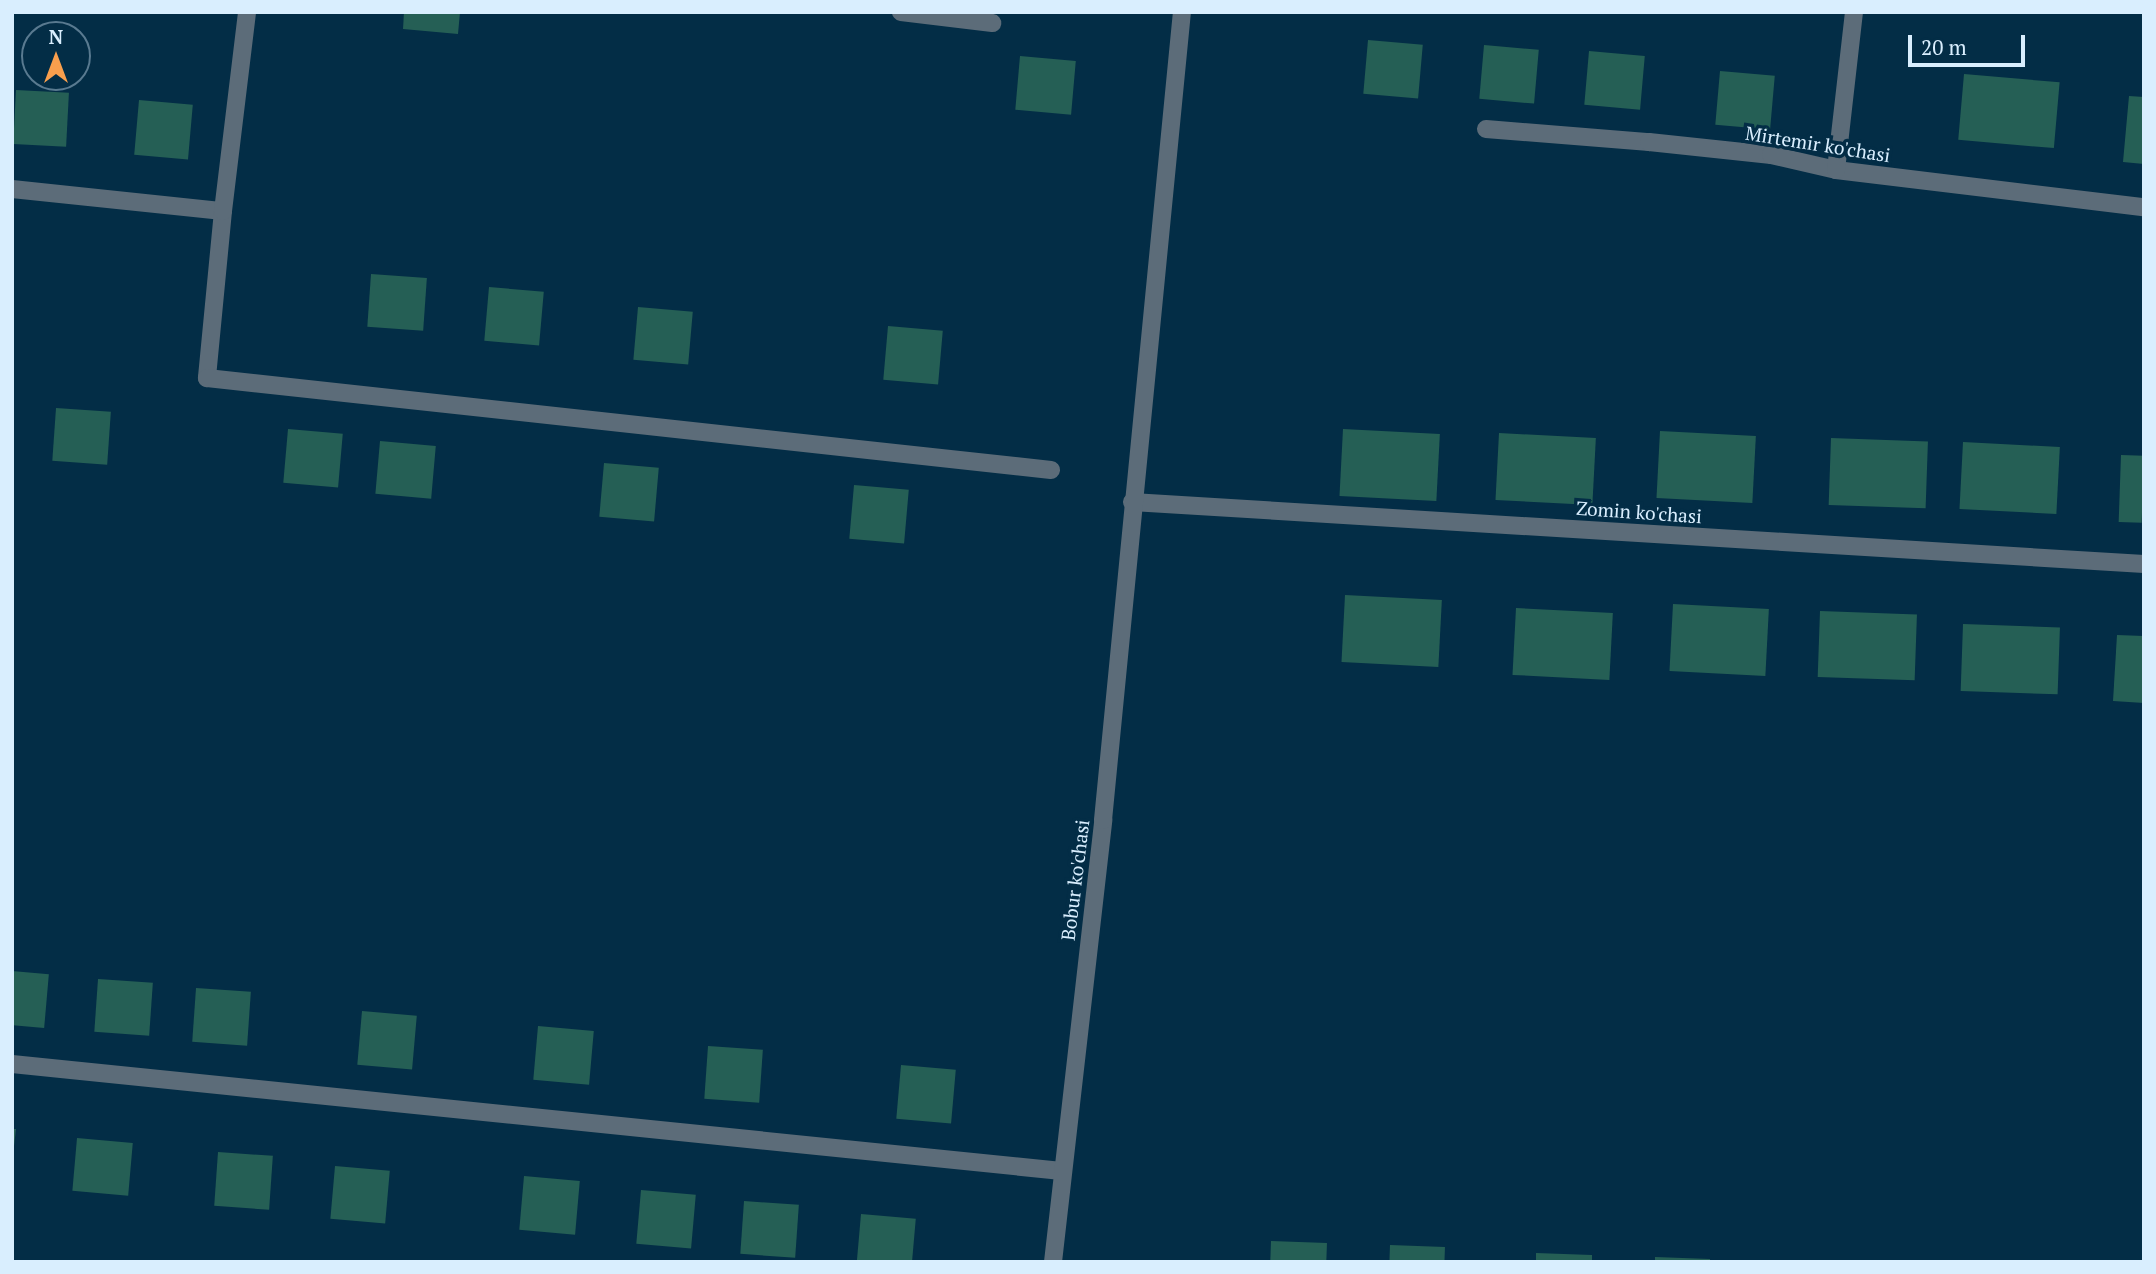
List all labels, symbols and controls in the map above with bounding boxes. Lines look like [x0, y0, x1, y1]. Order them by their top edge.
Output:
north arrow [21, 21, 91, 91]
scale bar [1911, 21, 2028, 65]
text: N [49, 24, 63, 49]
text: 20 m [1921, 33, 1967, 61]
street label: Mirtemir ko'chasi [1744, 121, 1892, 167]
street label: Zomin ko'chasi [1575, 496, 1703, 528]
street label: Bobur ko'chasi [1056, 818, 1094, 942]

